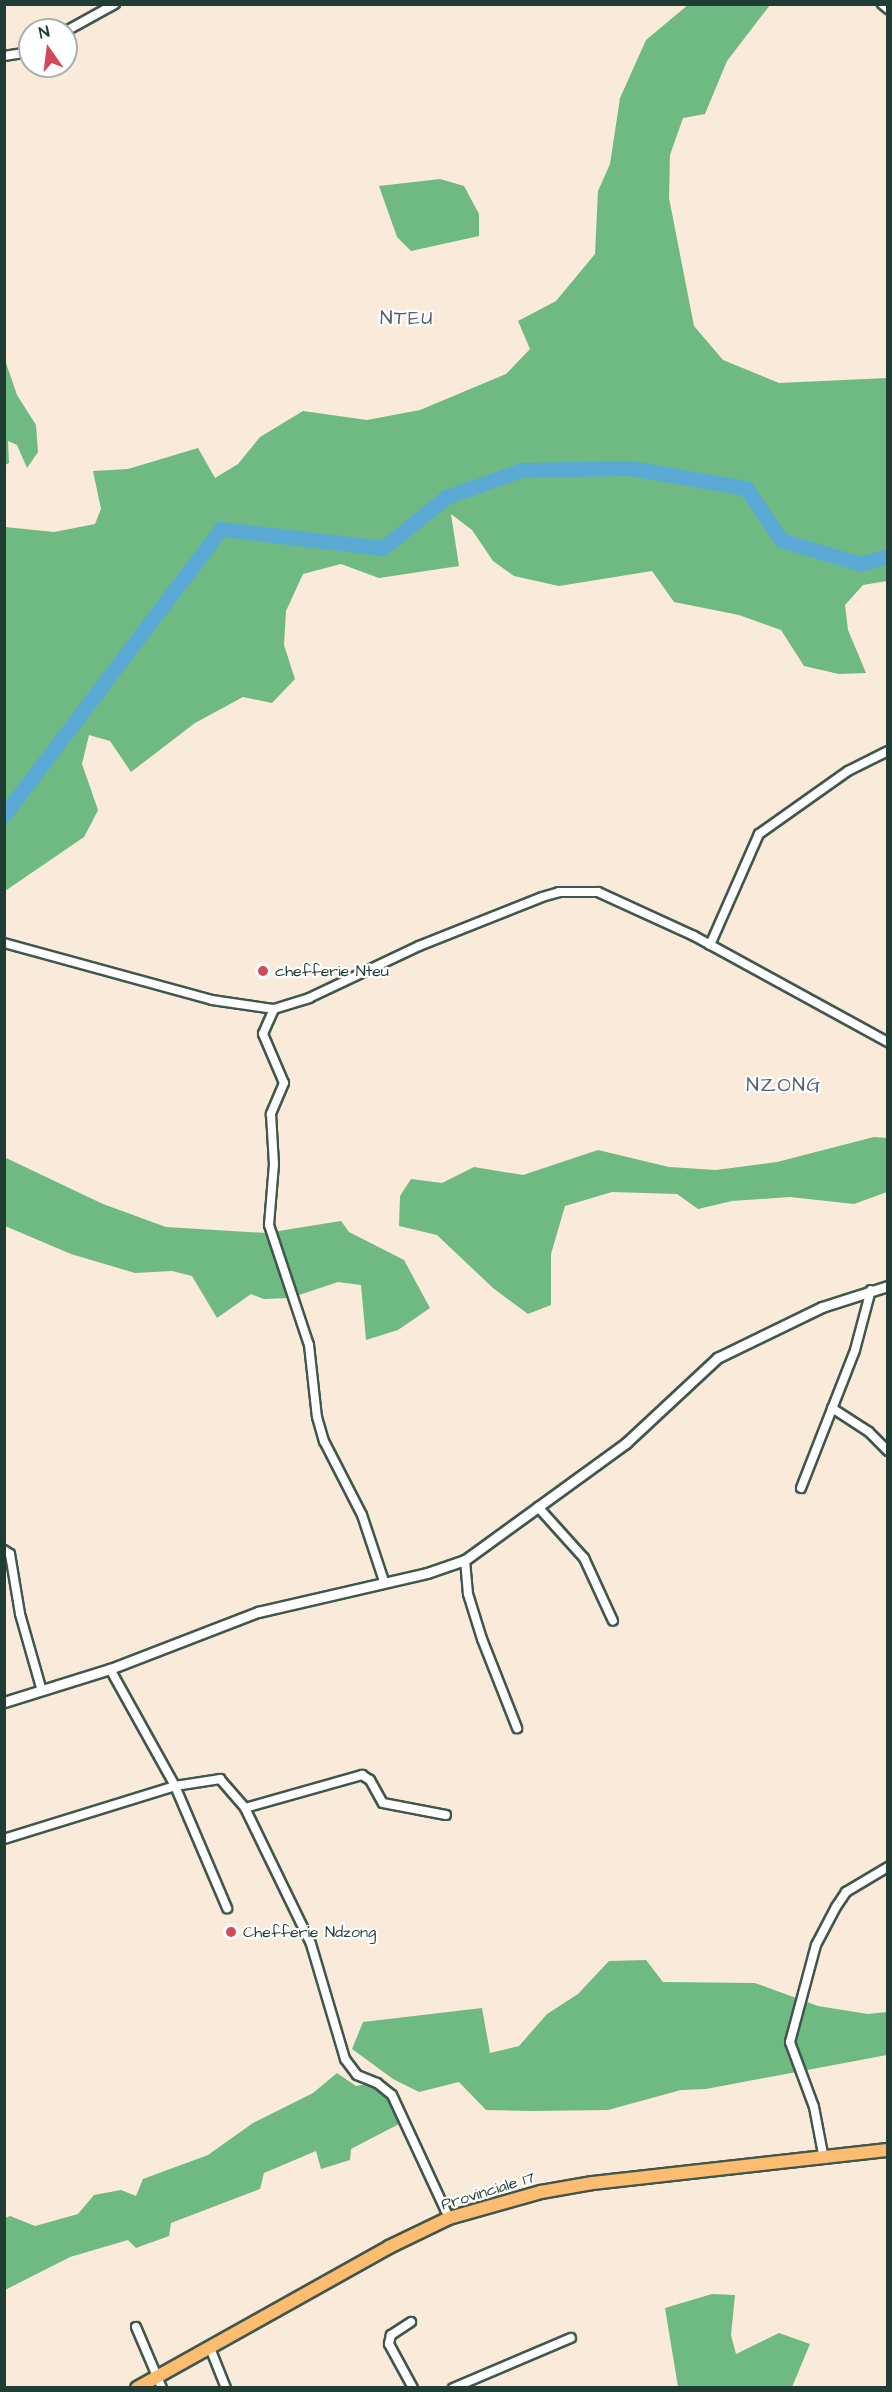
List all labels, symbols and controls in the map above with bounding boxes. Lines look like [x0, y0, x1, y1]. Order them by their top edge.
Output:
north arrow [18, 18, 78, 78]
text: N [37, 21, 52, 44]
district label: NTEU [380, 306, 434, 330]
place label: chefferie Nteu [275, 961, 389, 981]
marker: chefferie Nteu [256, 964, 270, 978]
district label: NZONG [746, 1073, 822, 1097]
place label: Chefferie Ndzong [243, 1922, 376, 1942]
marker: Chefferie Ndzong [224, 1925, 238, 1939]
street label: Provinciale 17 [439, 2168, 537, 2214]

